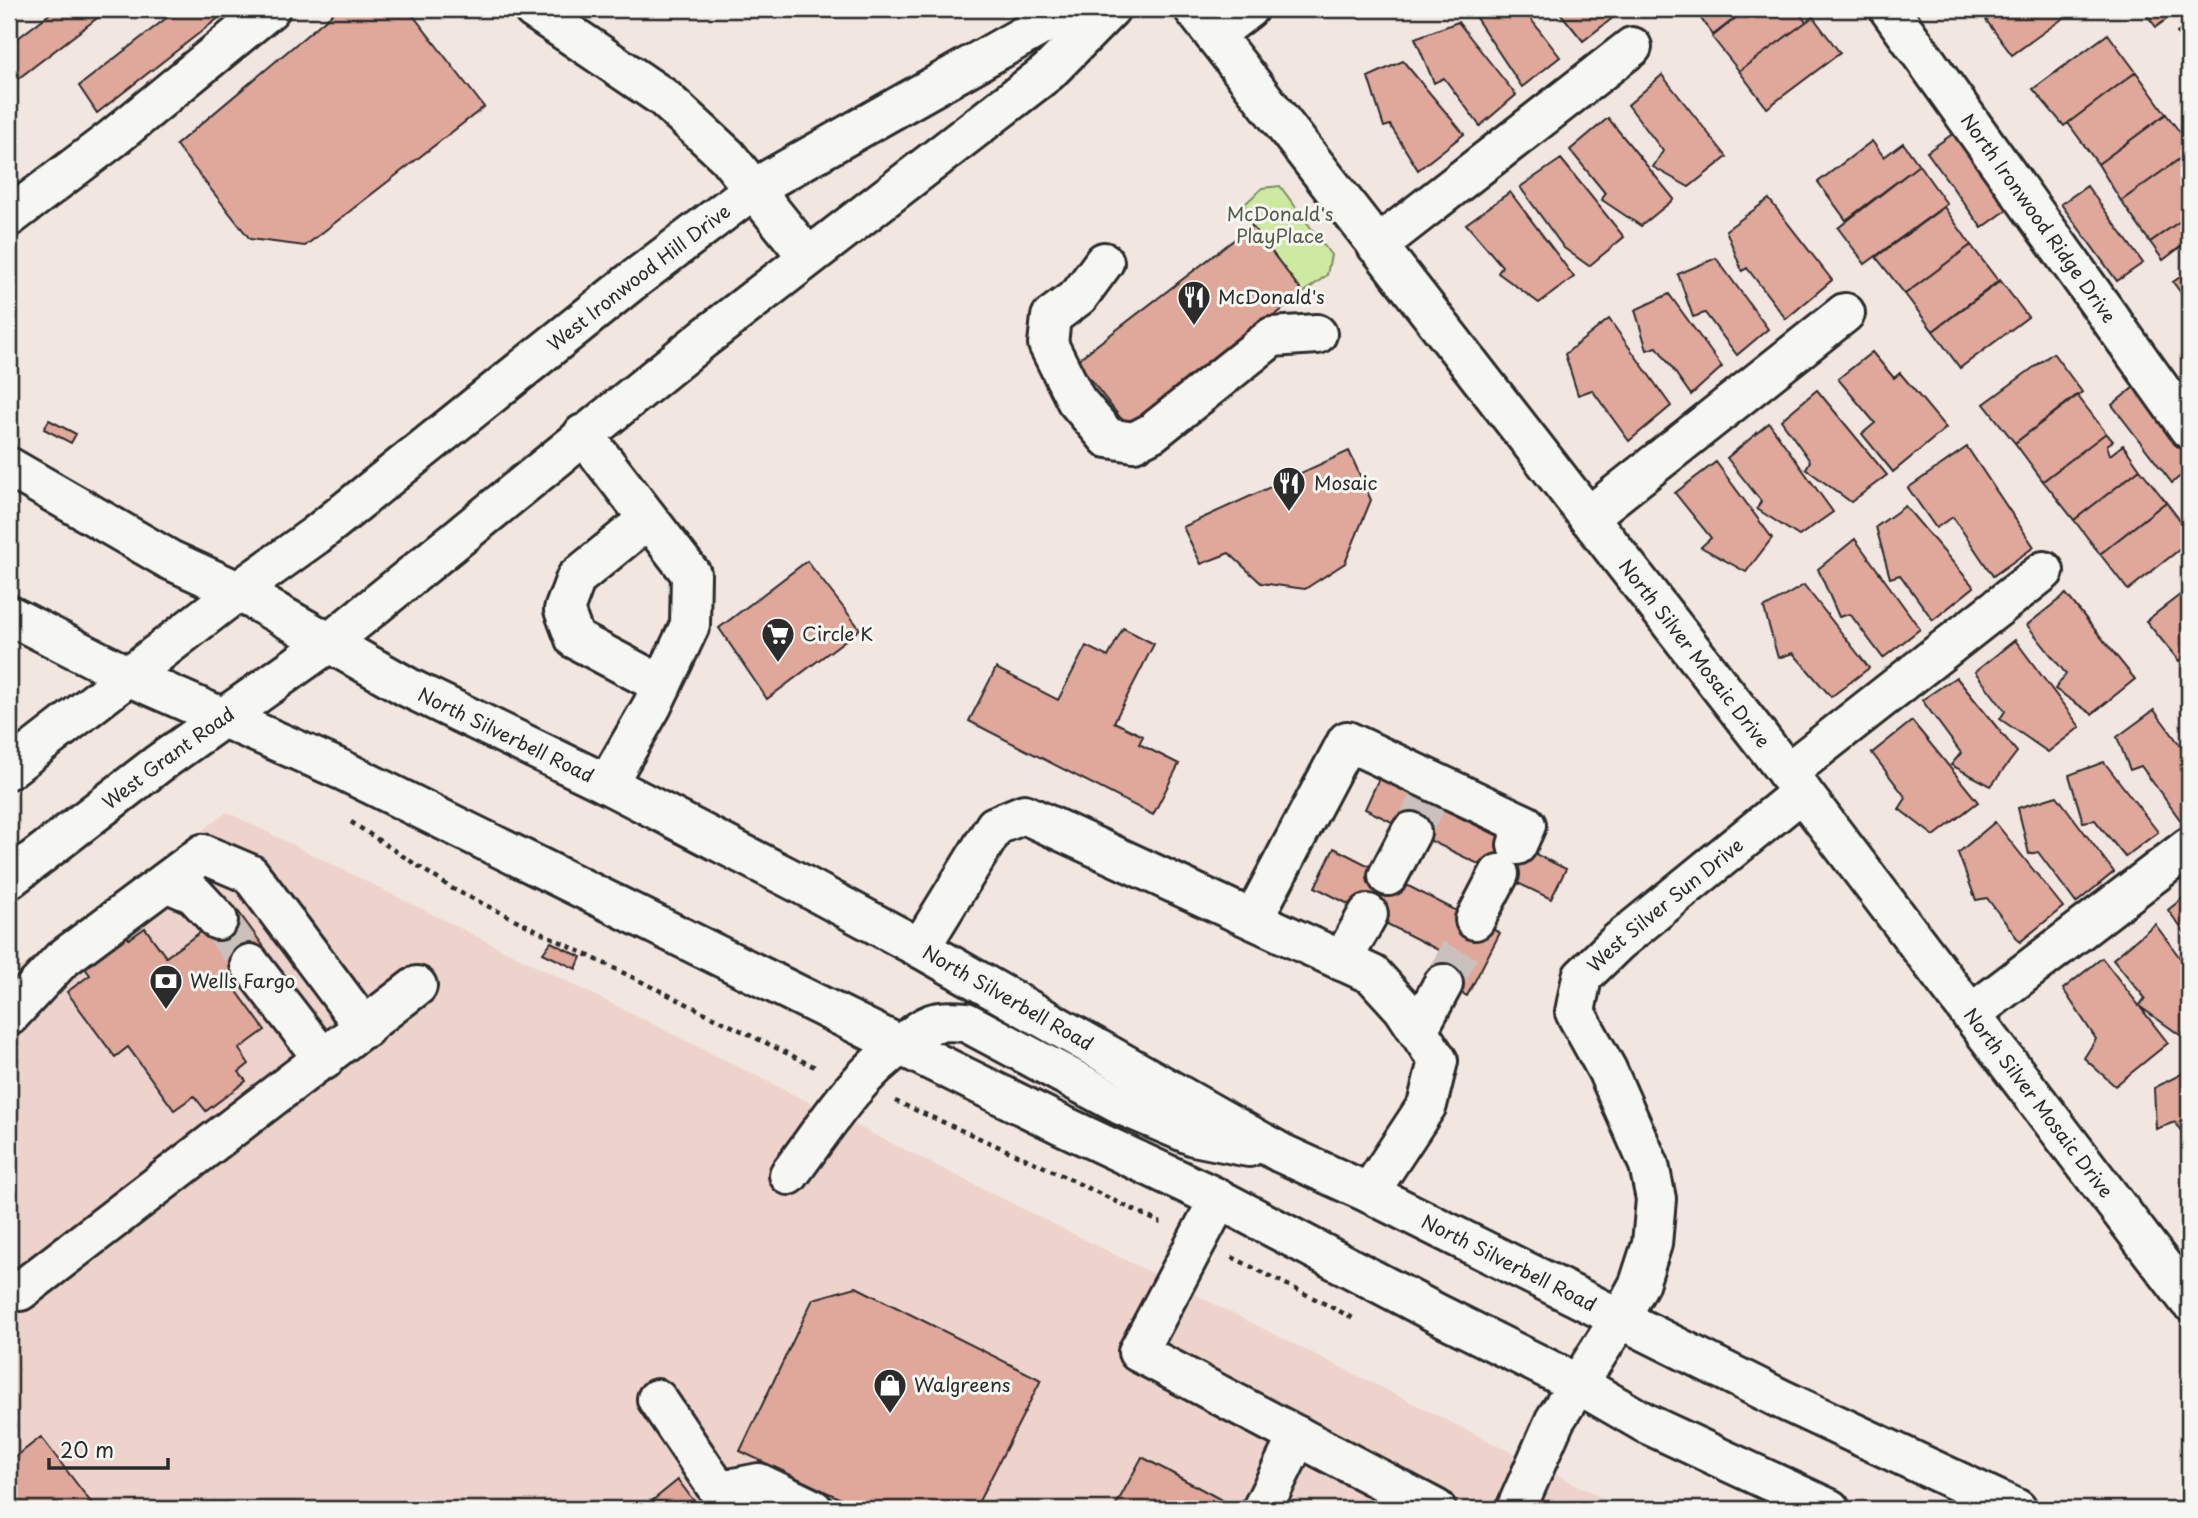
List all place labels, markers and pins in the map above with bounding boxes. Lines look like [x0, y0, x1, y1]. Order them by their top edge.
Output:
restaurant icon: McDonald's [1175, 278, 1213, 327]
place label: McDonald's [1218, 282, 1325, 310]
restaurant icon: Mosaic [1270, 464, 1308, 513]
place label: Mosaic [1314, 468, 1378, 496]
supermarket icon: Circle K [759, 615, 797, 664]
place label: Circle K [802, 619, 873, 647]
bank icon: Wells Fargo [147, 962, 185, 1011]
place label: Wells Fargo [190, 966, 295, 994]
shop icon: Walgreens [871, 1366, 909, 1415]
place label: Walgreens [914, 1370, 1011, 1398]

